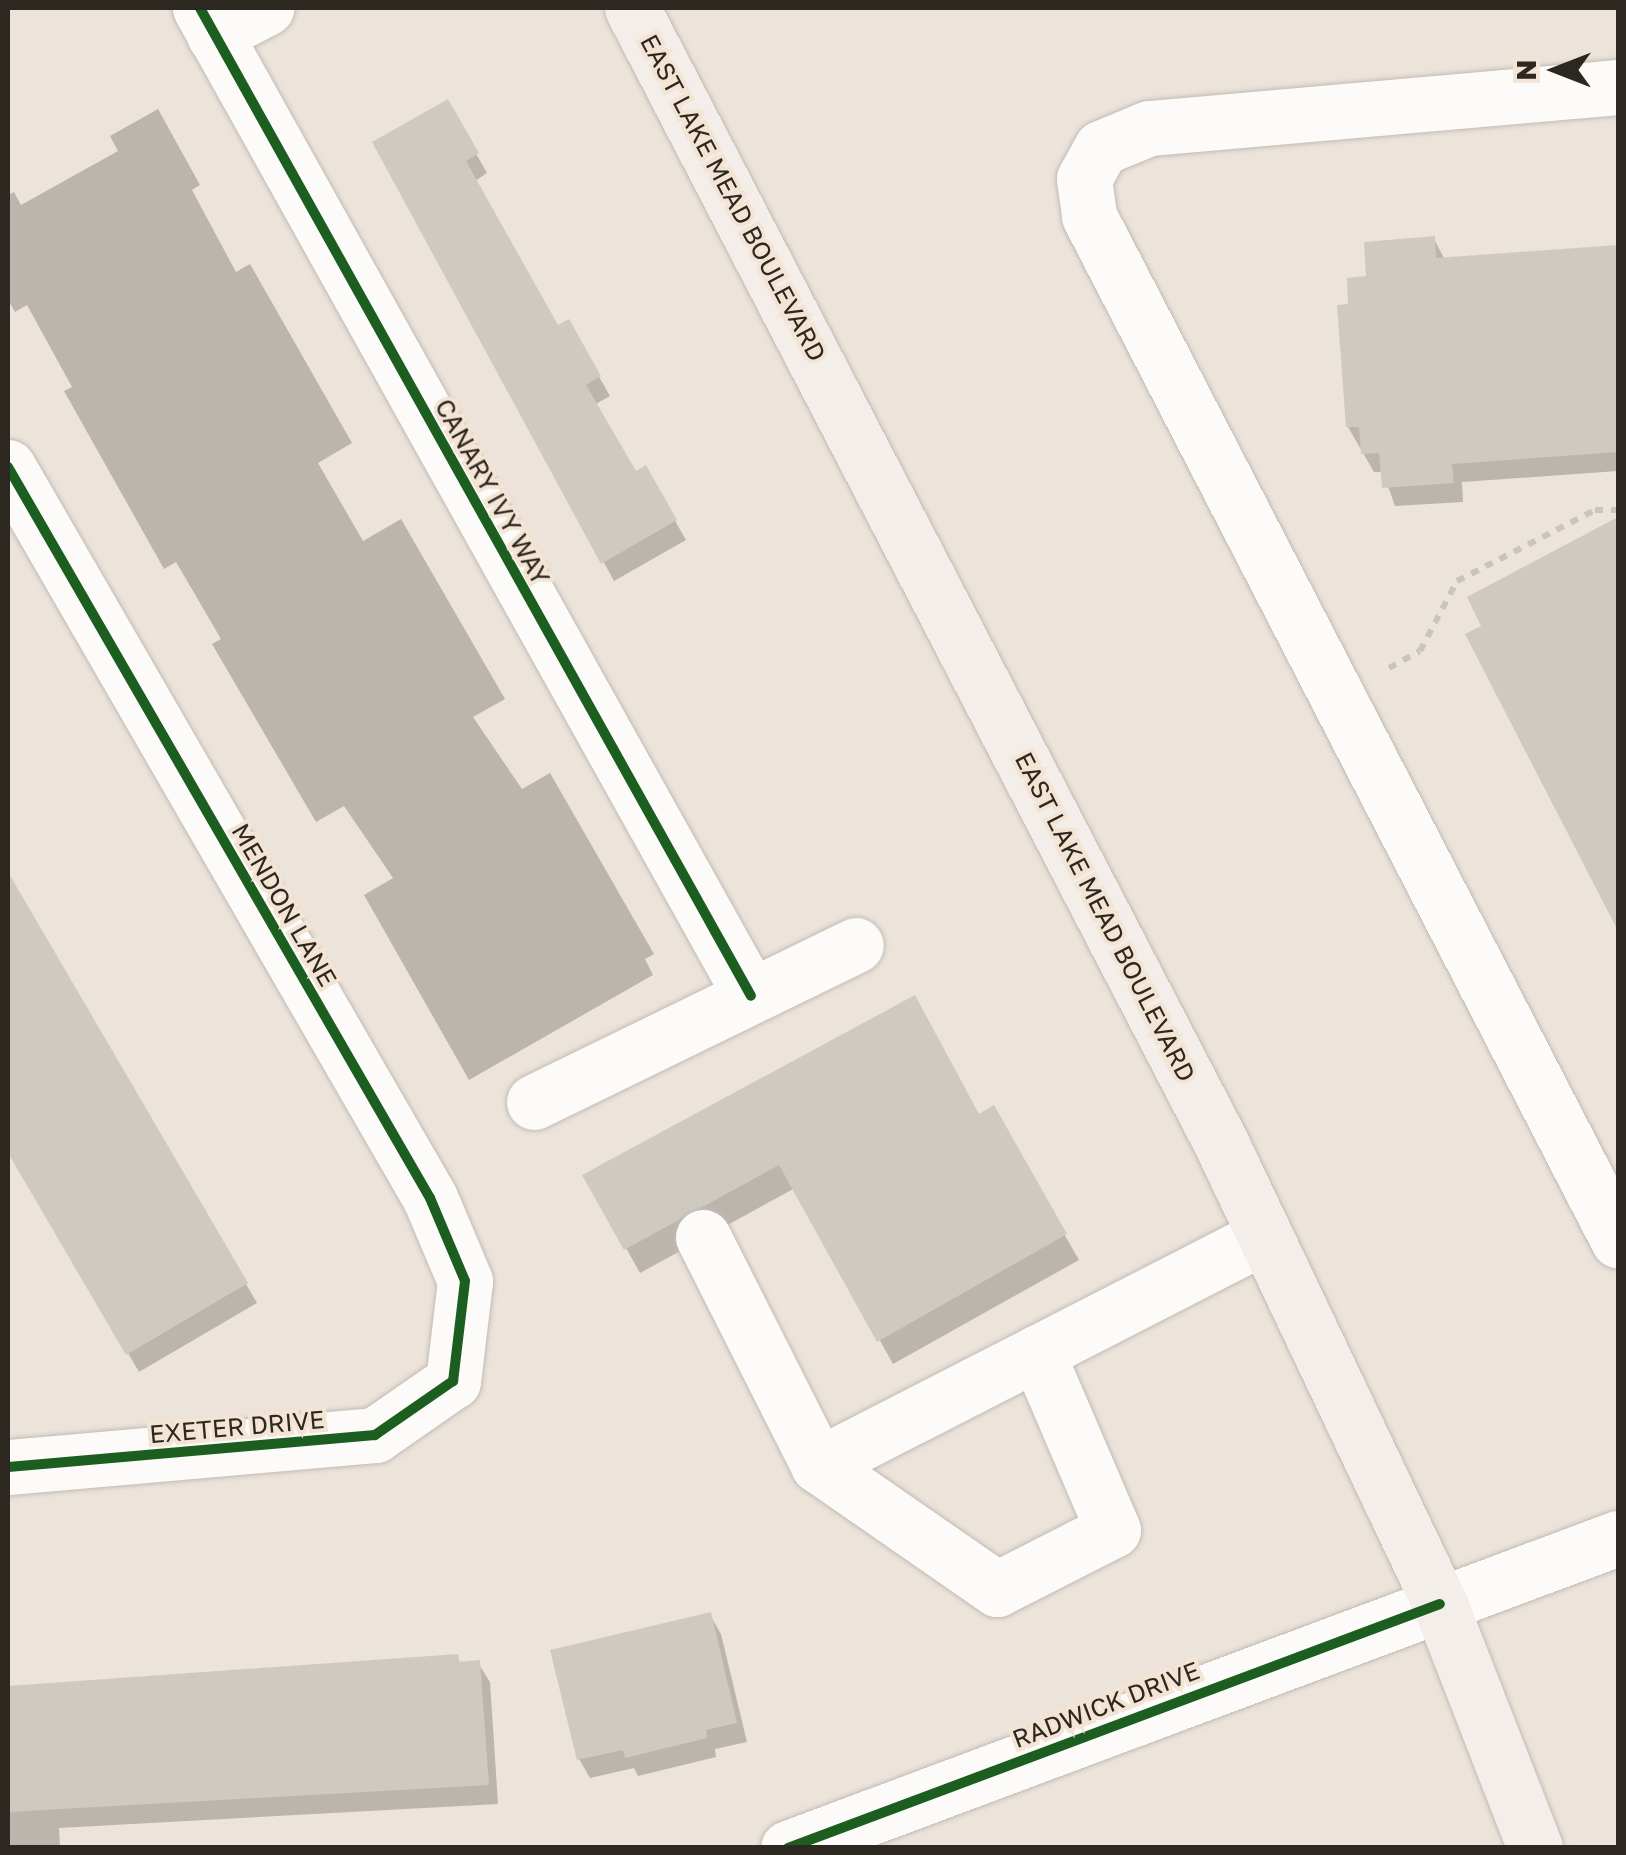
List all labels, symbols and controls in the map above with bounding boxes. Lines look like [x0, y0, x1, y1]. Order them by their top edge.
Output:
north arrow [1506, 20, 1606, 120]
street label: EAST LAKE MEAD BOULEVARD [634, 29, 832, 367]
text: N [1509, 59, 1542, 81]
street label: CANARY IVY WAY [429, 394, 555, 590]
street label: EAST LAKE MEAD BOULEVARD [1009, 747, 1201, 1087]
street label: MENDON LANE [225, 818, 343, 992]
street label: EXETER DRIVE [148, 1404, 326, 1450]
street label: RADWICK DRIVE [1008, 1656, 1204, 1754]

